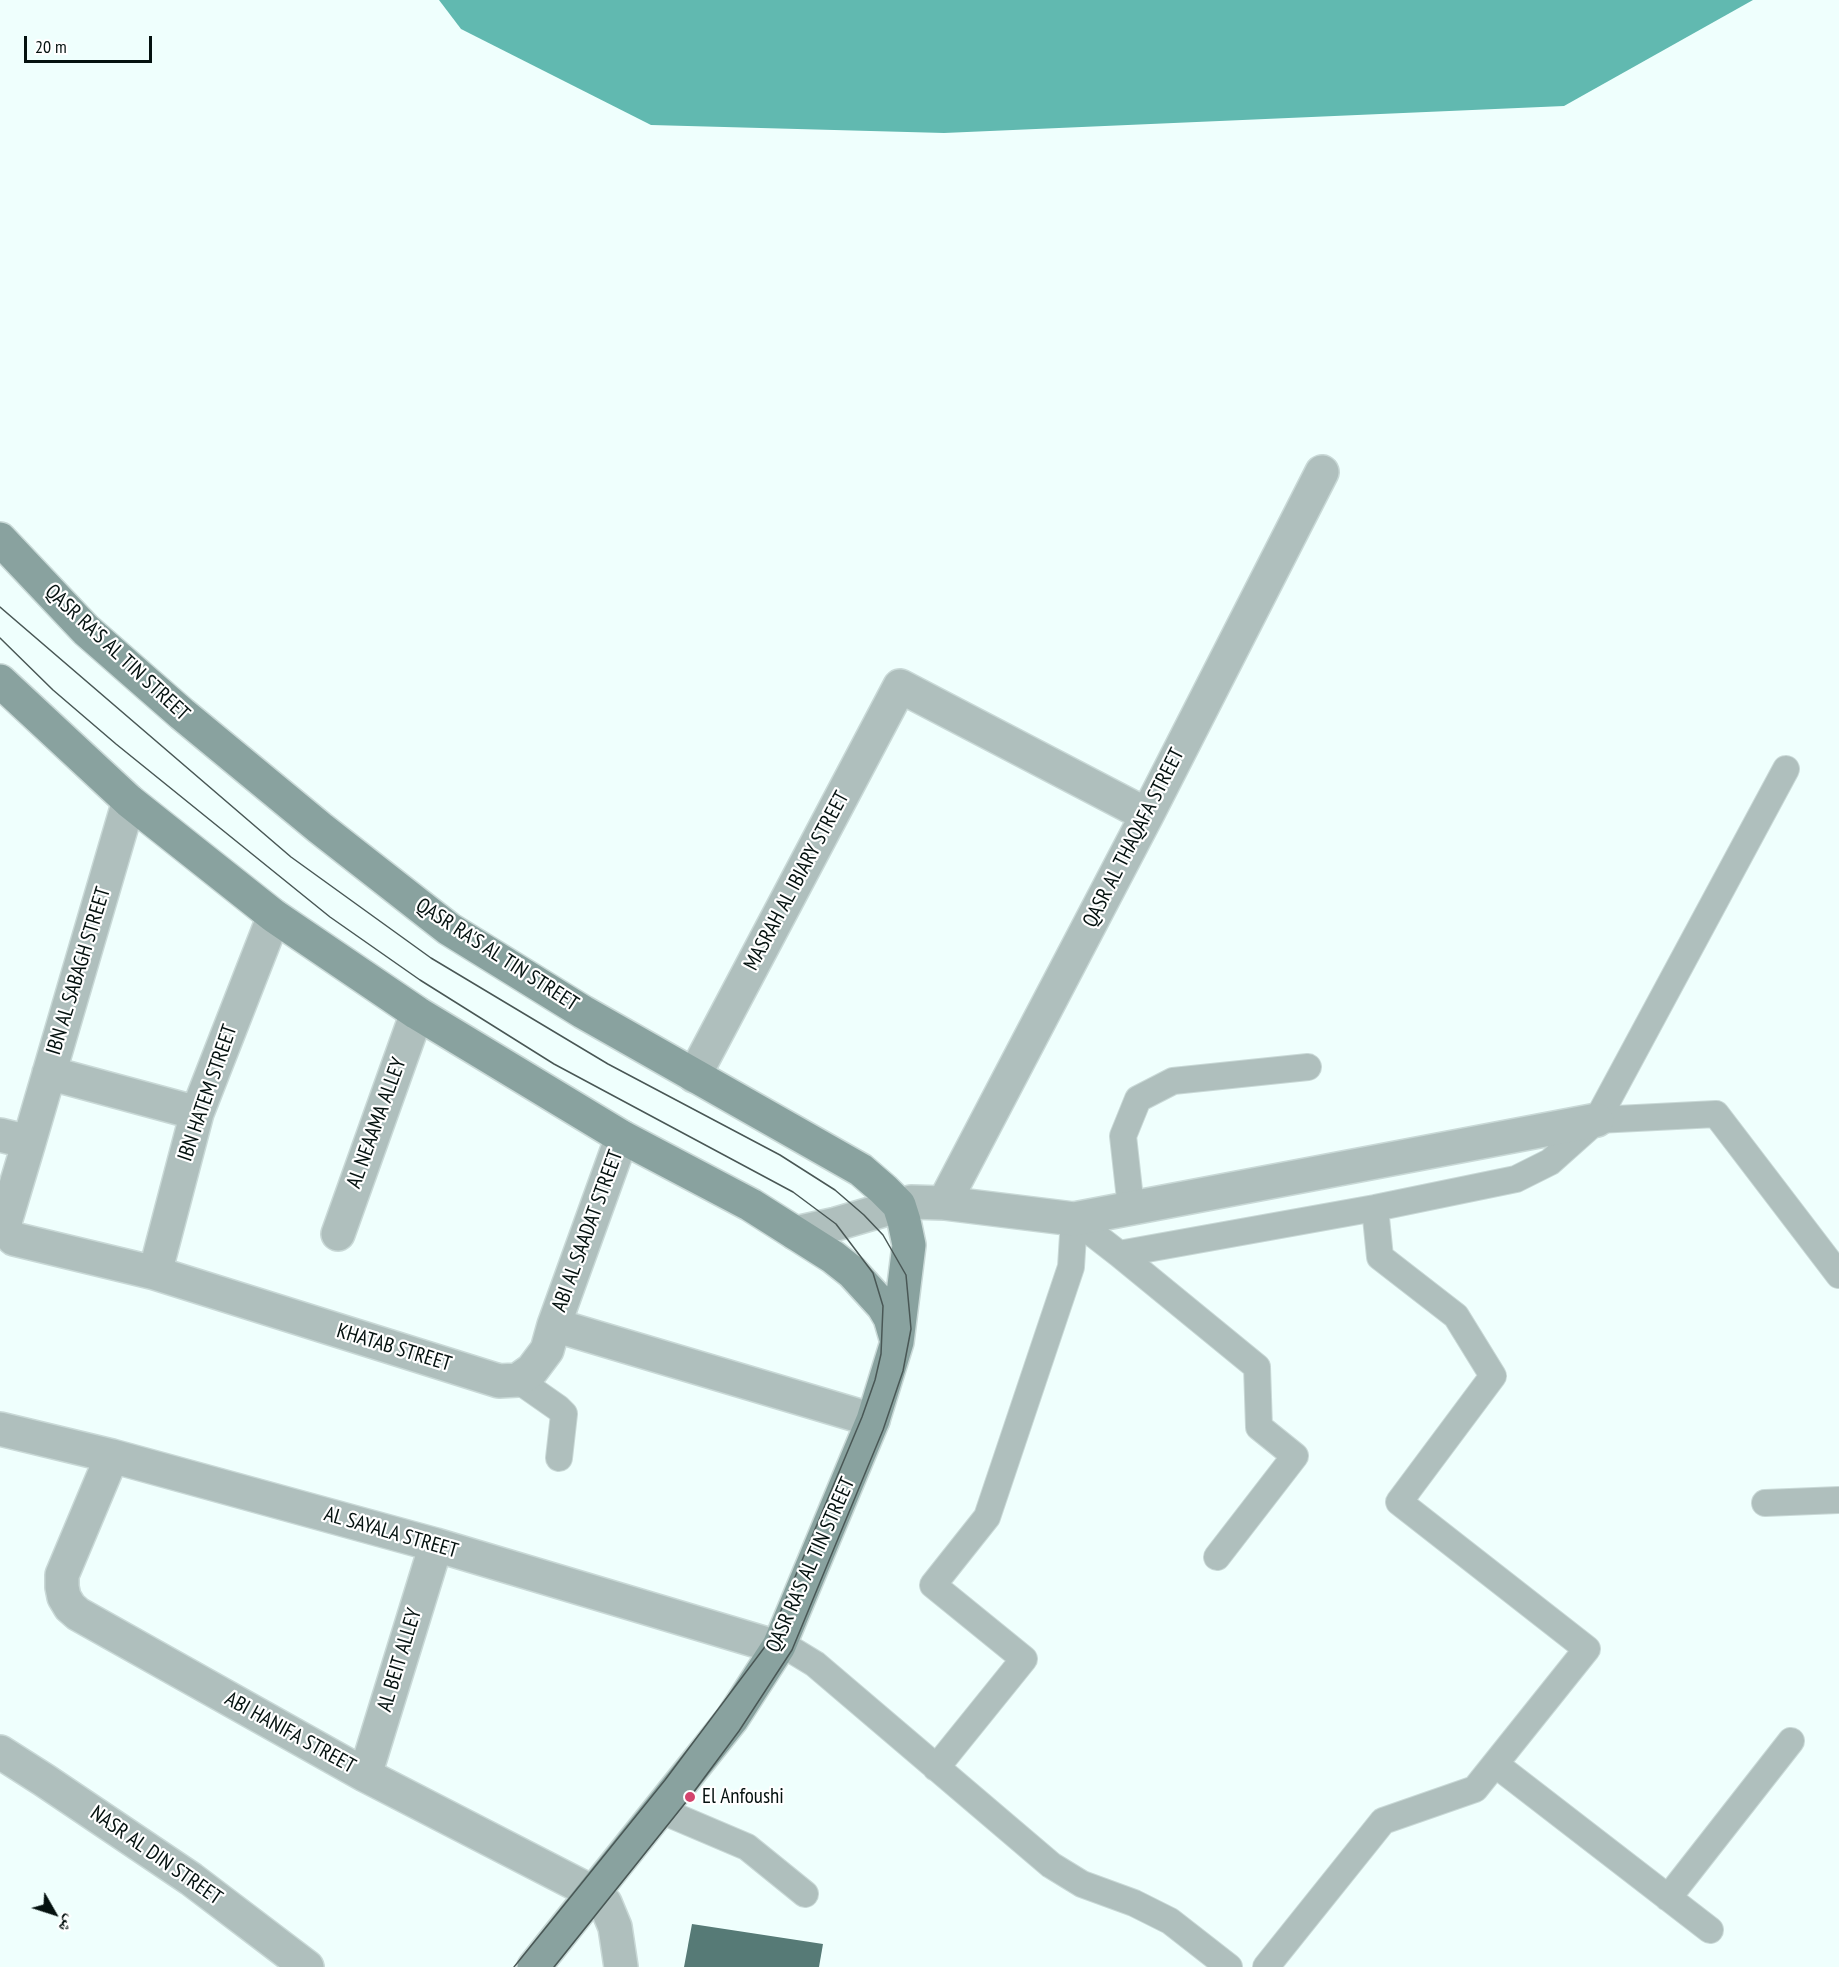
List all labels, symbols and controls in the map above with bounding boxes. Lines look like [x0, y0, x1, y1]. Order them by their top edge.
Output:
scale bar [27, 24, 154, 62]
text: 20 m [35, 35, 67, 58]
street label: QASR RA'S AL TIN STREET [39, 579, 195, 727]
street label: QASR AL THAQAFA STREET [1078, 744, 1190, 932]
street label: MASRAH AL IBIARY STREET [739, 787, 855, 975]
street label: IBN AL SABAGH STREET [42, 884, 116, 1058]
street label: QASR RA'S AL TIN STREET [411, 893, 583, 1017]
street label: IBN HATEM STREET [173, 1021, 243, 1165]
street label: AL NEAAMA ALLEY [342, 1054, 412, 1192]
street label: ABI AL SAADAT STREET [547, 1147, 629, 1315]
street label: KHATAB STREET [334, 1319, 454, 1377]
street label: QASR RA'S AL TIN STREET [761, 1474, 861, 1656]
street label: AL SAYALA STREET [321, 1502, 461, 1564]
street label: AL BEIT ALLEY [372, 1605, 428, 1715]
street label: ABI HANIFA STREET [220, 1687, 360, 1779]
place label: El Anfoushi [702, 1784, 784, 1810]
marker: El Anfoushi [683, 1790, 697, 1804]
street label: NASR AL DIN STREET [85, 1801, 227, 1911]
north arrow [24, 1883, 84, 1943]
text: ش [55, 1911, 81, 1937]

